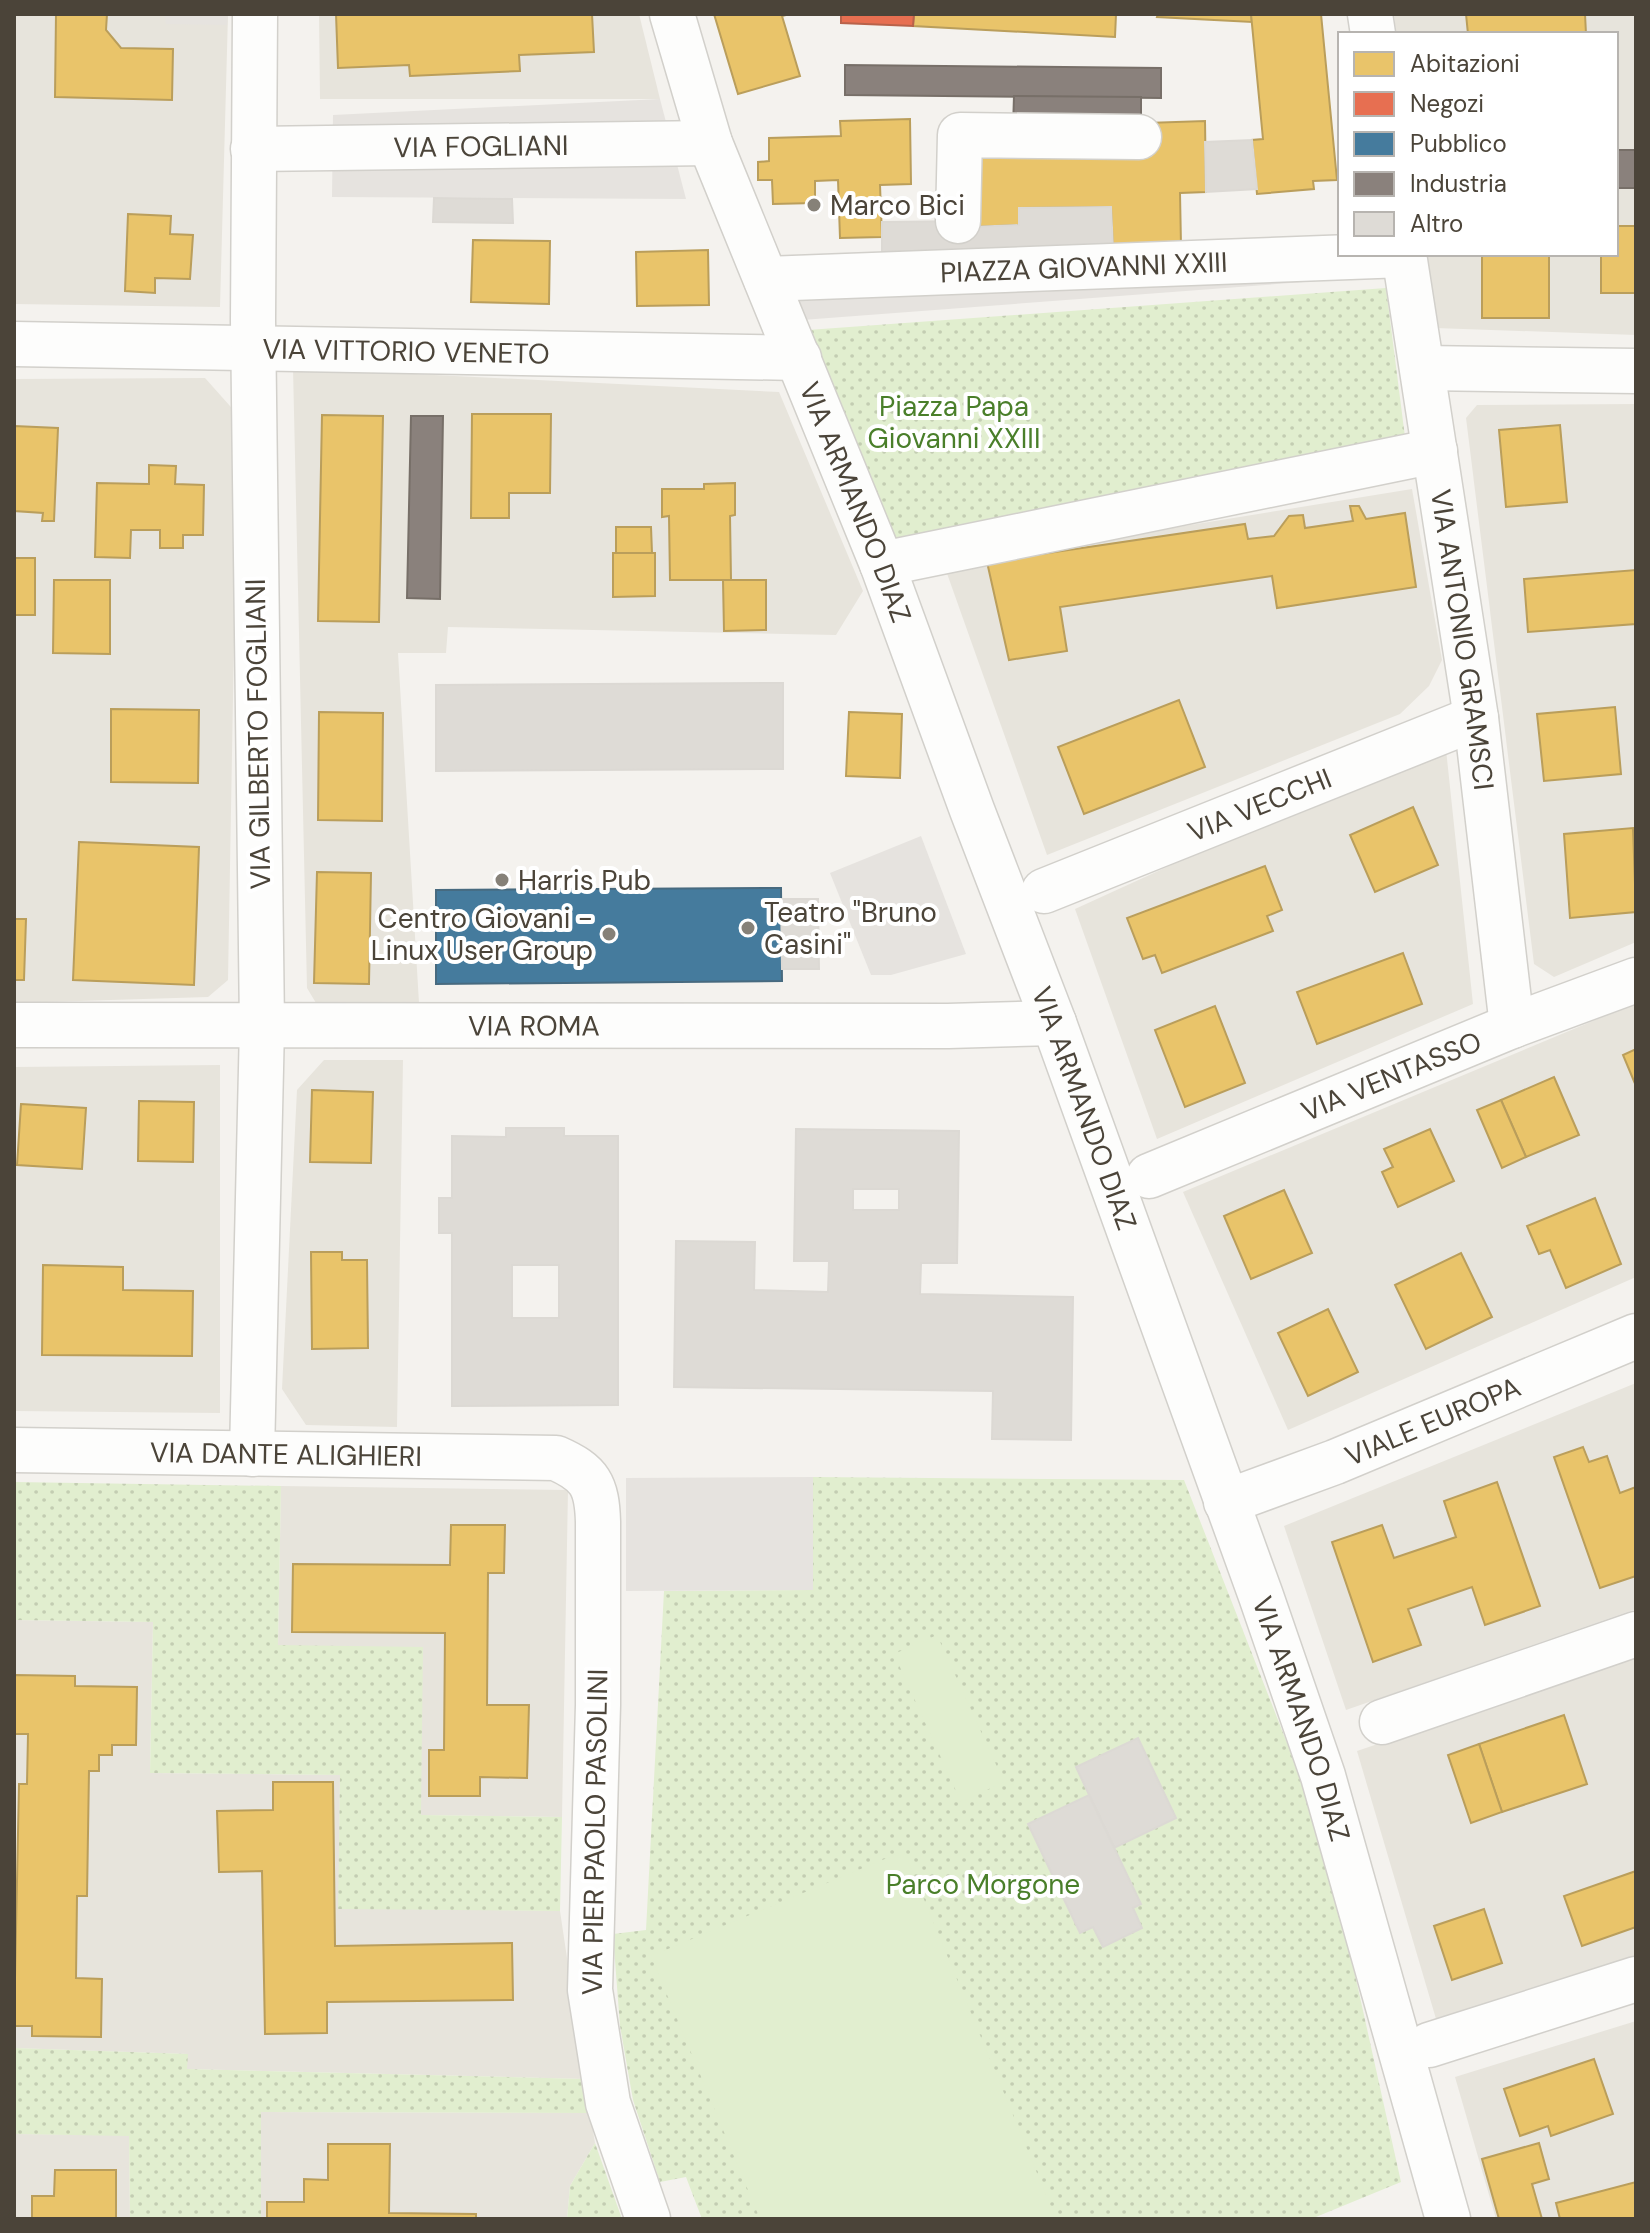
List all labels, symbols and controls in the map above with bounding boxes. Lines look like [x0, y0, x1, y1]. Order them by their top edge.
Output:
legend [1338, 32, 1618, 256]
text: Abitazioni [1410, 48, 1520, 79]
text: Negozi [1410, 88, 1484, 119]
street label: VIA FOGLIANI [393, 126, 569, 166]
text: Pubblico [1410, 128, 1507, 159]
text: Industria [1410, 168, 1507, 199]
place label: Marco Bici [830, 187, 965, 224]
marker: Marco Bici [805, 196, 823, 214]
text: Altro [1410, 208, 1463, 239]
street label: PIAZZA GIOVANNI XXIII [940, 243, 1228, 291]
street label: VIA VITTORIO VENETO [262, 330, 550, 372]
street label: VIA ARMANDO DIAZ [791, 376, 920, 627]
park label: Piazza Papa Giovanni XXIII [868, 388, 1040, 457]
street label: VIA ANTONIO GRAMSCI [1422, 487, 1503, 792]
street label: VIA GILBERTO FOGLIANI [237, 578, 279, 890]
street label: VIA VECCHI [1182, 759, 1337, 850]
place label: Harris Pub [518, 862, 651, 899]
marker: Harris Pub [493, 871, 511, 889]
place label: Teatro "Bruno Casini" [764, 894, 937, 963]
place label: Centro Giovani - Linux User Group [371, 900, 593, 969]
marker: Teatro "Bruno Casini" [739, 919, 757, 937]
marker: Centro Giovani - Linux User Group [600, 925, 618, 943]
street label: VIA ARMANDO DIAZ [1023, 981, 1146, 1235]
street label: VIA ROMA [468, 1007, 600, 1044]
street label: VIA VENTASSO [1296, 1022, 1487, 1130]
street label: VIALE EUROPA [1339, 1368, 1526, 1474]
street label: VIA DANTE ALIGHIERI [150, 1434, 422, 1475]
street label: VIA ARMANDO DIAZ [1244, 1591, 1359, 1845]
street label: VIA PIER PAOLO PASOLINI [574, 1668, 616, 1996]
park label: Parco Morgone [886, 1866, 1080, 1903]

